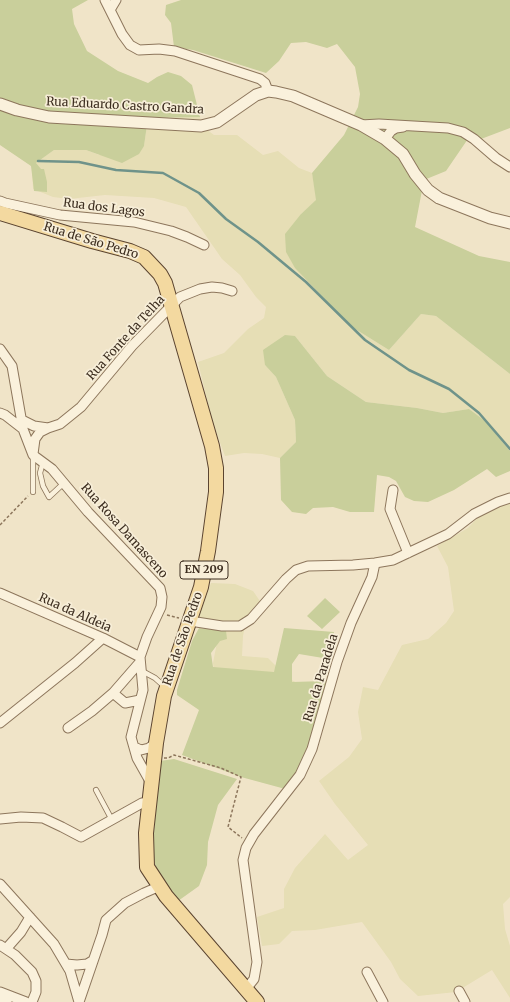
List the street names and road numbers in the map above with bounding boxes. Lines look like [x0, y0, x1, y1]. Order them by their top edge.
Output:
street label: Rua Eduardo Castro Gandra [46, 95, 204, 117]
street label: Rua dos Lagos [62, 196, 146, 220]
street label: Rua de São Pedro [42, 220, 140, 262]
street label: Rua Fonte da Telha [84, 293, 168, 383]
street label: Rua Rosa Damasceno [78, 481, 170, 581]
road number: EN 209 [180, 561, 228, 579]
street label: Rua de São Pedro [160, 590, 206, 688]
street label: Rua da Aldeia [37, 591, 113, 635]
street label: Rua da Paradela [301, 632, 341, 724]

